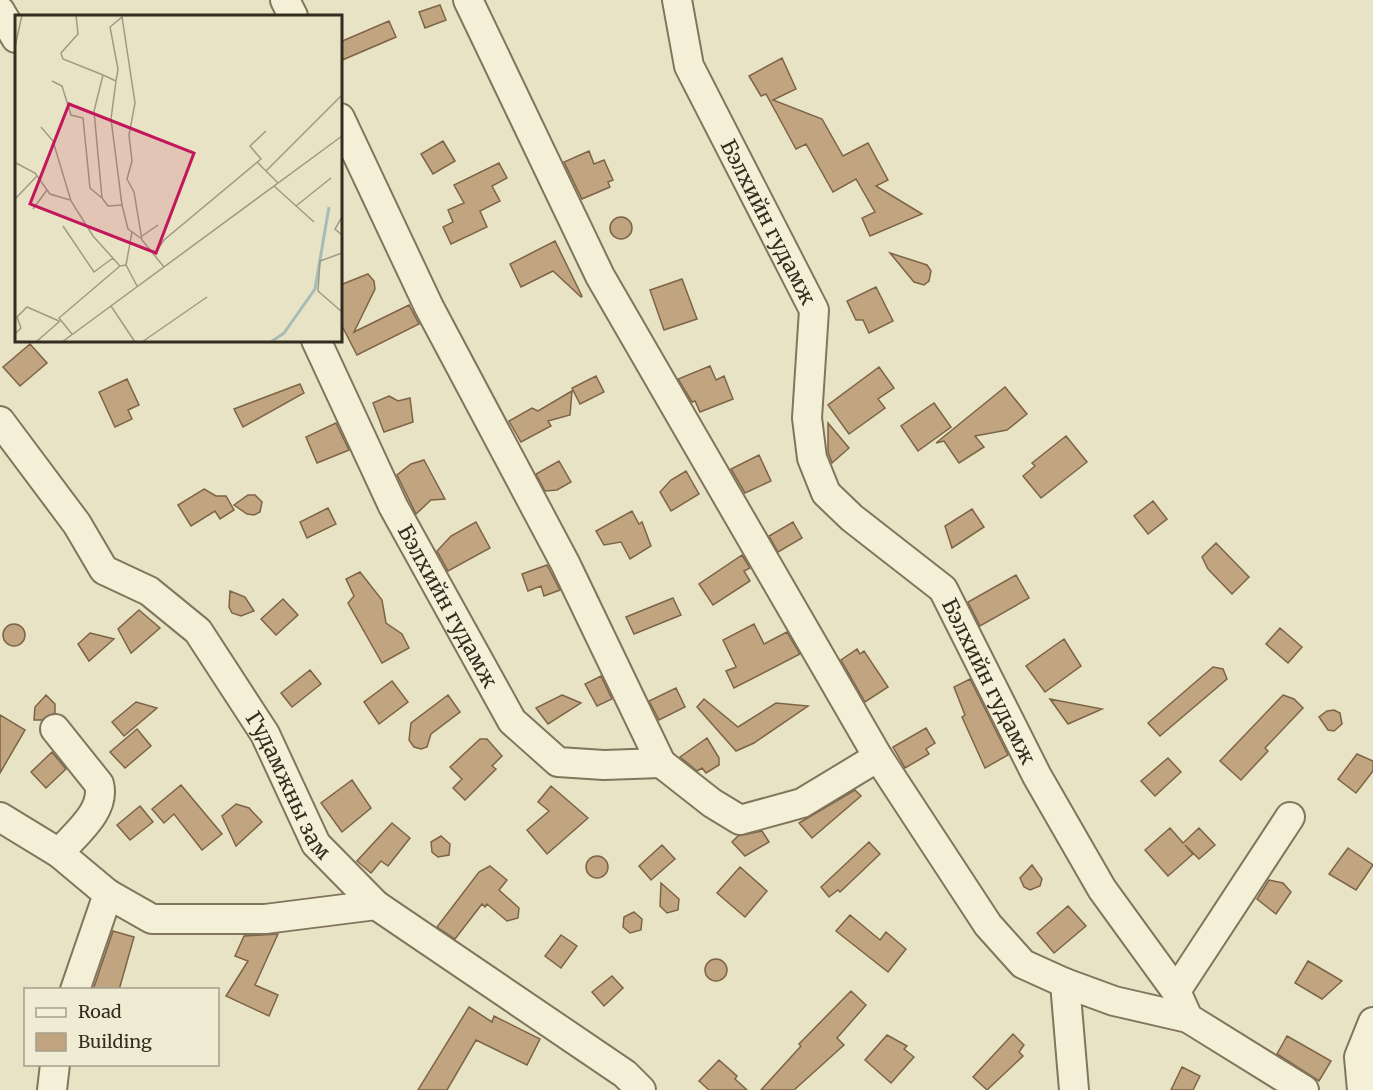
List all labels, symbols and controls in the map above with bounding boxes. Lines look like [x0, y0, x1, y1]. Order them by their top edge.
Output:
inset map [15, 15, 342, 342]
street label: Бэлхийн гудамж [715, 134, 822, 309]
street label: Бэлхийн гудамж [392, 519, 504, 692]
street label: Бэлхийн гудамж [936, 594, 1042, 769]
street label: Гудамжны зам [240, 706, 337, 865]
legend [24, 988, 219, 1066]
text: Road [78, 1000, 122, 1023]
text: Building [78, 1030, 152, 1053]

